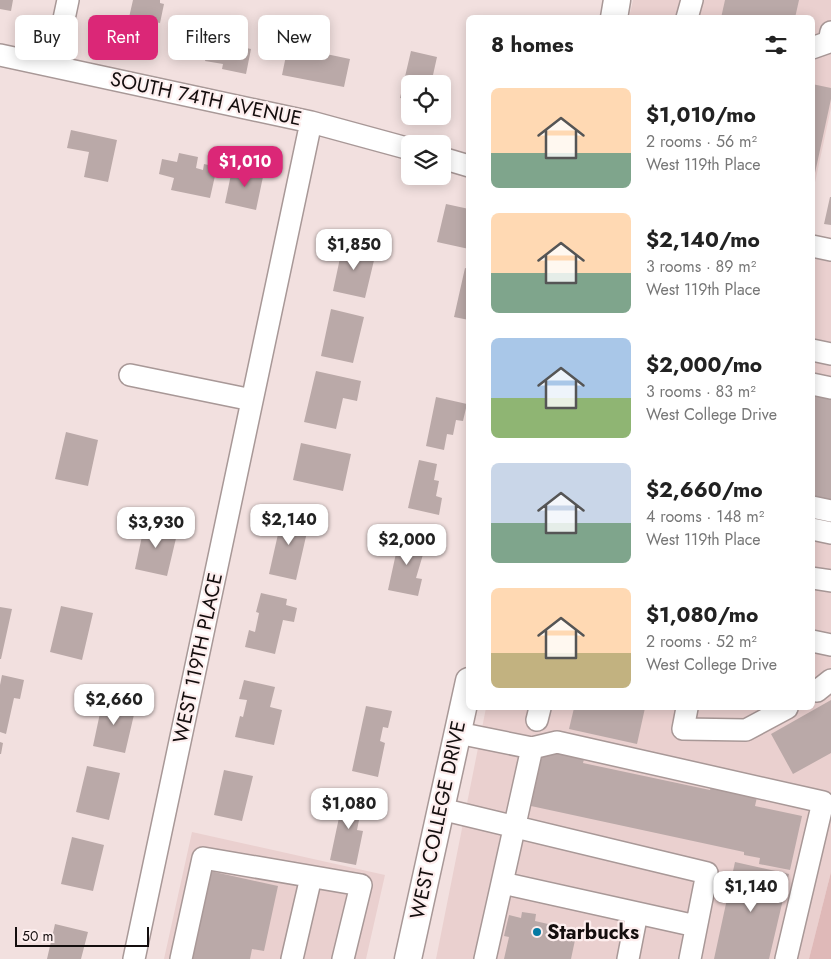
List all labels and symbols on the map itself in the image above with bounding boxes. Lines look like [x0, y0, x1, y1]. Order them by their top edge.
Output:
street label: SOUTH 74TH AVENUE [108, 65, 304, 133]
pin: $1,010 [204, 146, 286, 188]
pin: $1,850 [313, 228, 395, 271]
pin: $2,140 [248, 504, 330, 546]
pin: $3,930 [115, 506, 197, 549]
pin: $2,000 [366, 524, 448, 566]
street label: WEST 119TH PLACE [166, 570, 230, 746]
pin: $2,660 [73, 684, 155, 726]
street label: WEST COLLEGE DRIVE [403, 718, 473, 922]
pin: $1,080 [308, 788, 390, 830]
pin: $1,140 [710, 870, 792, 913]
place label: Starbucks [547, 918, 639, 947]
scale bar [15, 924, 149, 947]
marker: Starbucks [531, 926, 543, 938]

